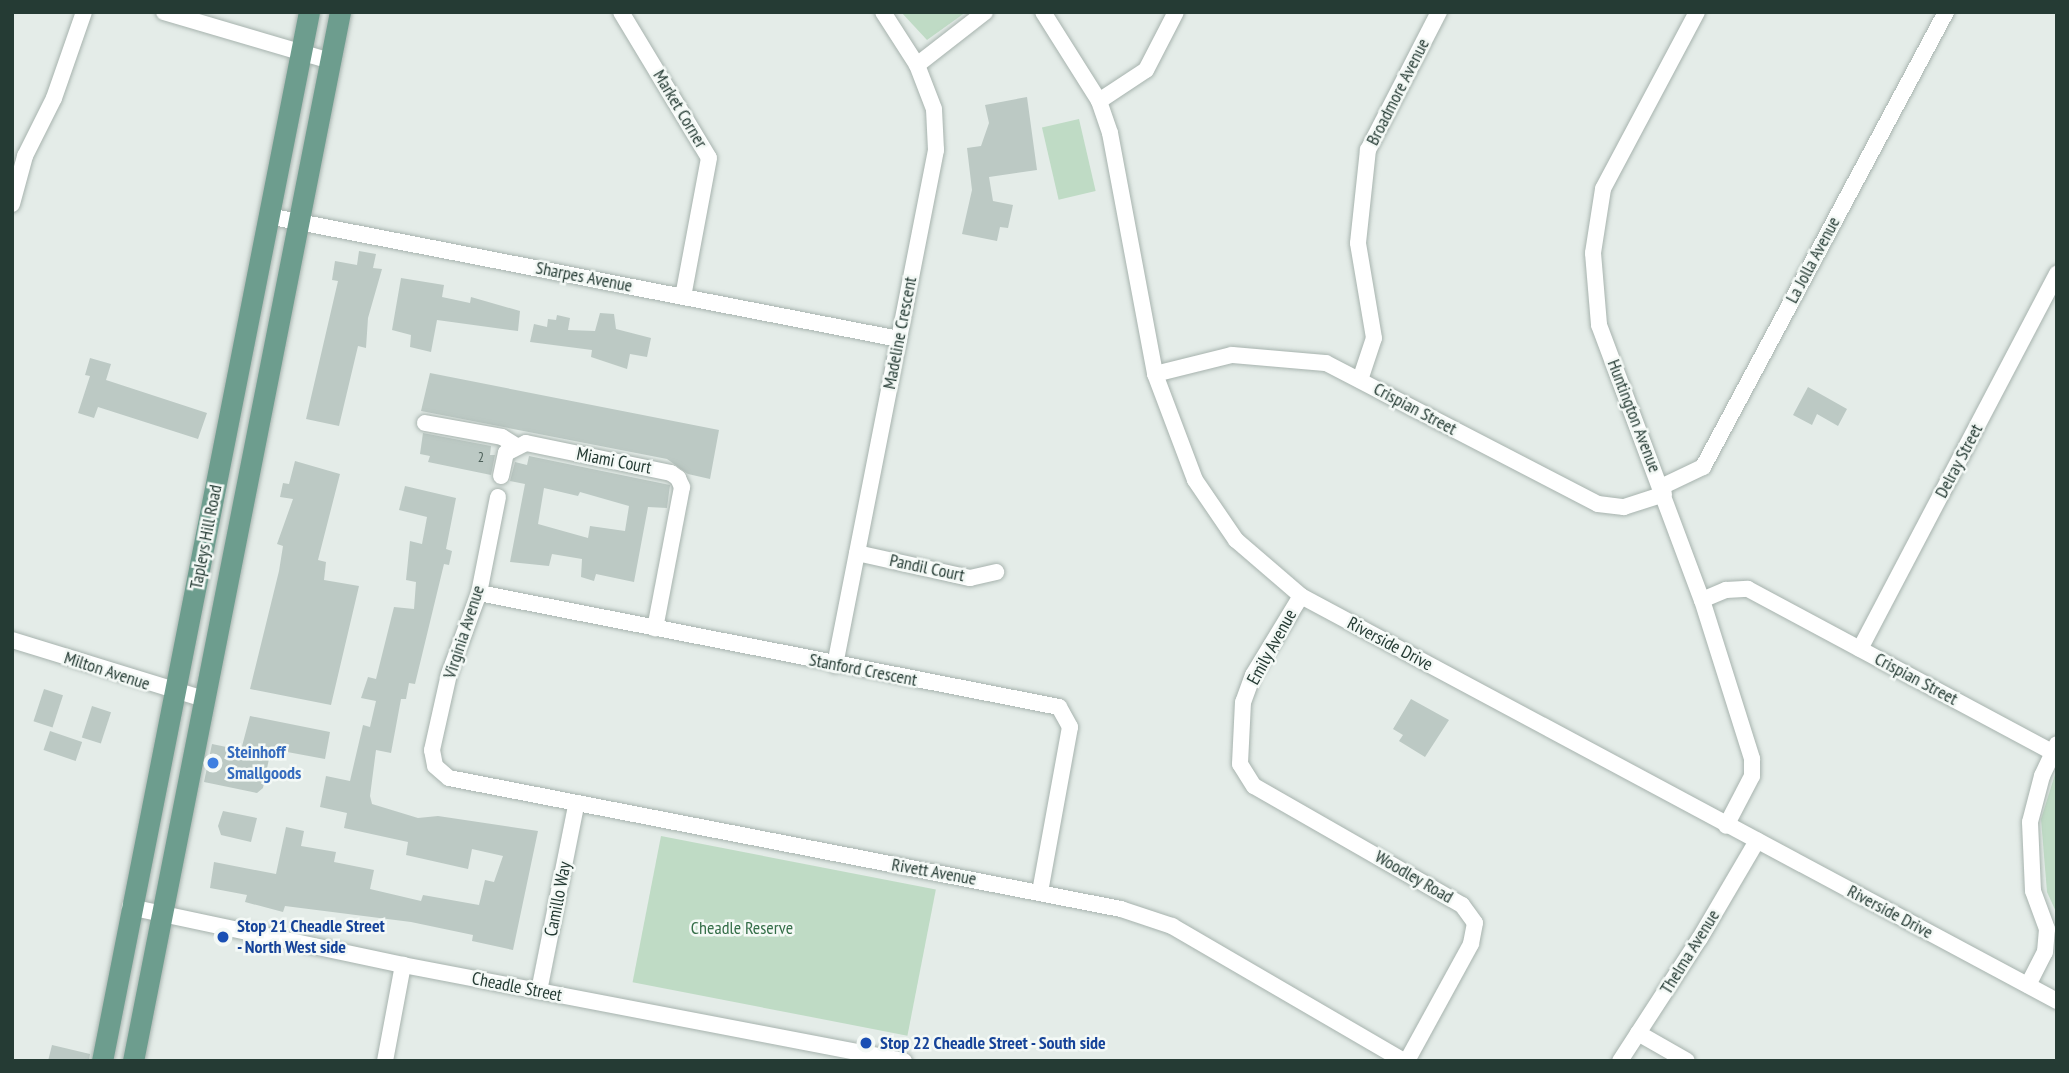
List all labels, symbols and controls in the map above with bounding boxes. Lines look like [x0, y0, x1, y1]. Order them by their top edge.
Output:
street label: Broadmore Avenue [1362, 35, 1434, 149]
street label: Market Corner [648, 66, 712, 152]
street label: La Jolla Avenue [1781, 213, 1845, 307]
street label: Sharpes Avenue [534, 257, 634, 297]
street label: Madeline Crescent [879, 275, 921, 391]
street label: Huntington Avenue [1602, 356, 1666, 476]
street label: Crispian Street [1370, 378, 1460, 440]
street label: Delray Street [1930, 420, 1988, 502]
street label: Miami Court [575, 443, 653, 479]
house number: 2 [478, 449, 484, 465]
street label: Tapleys Hill Road [185, 483, 227, 591]
street label: Pandil Court [888, 550, 966, 586]
street label: Virginia Avenue [439, 582, 489, 682]
street label: Emily Avenue [1242, 605, 1302, 689]
street label: Riverside Drive [1344, 612, 1436, 676]
street label: Milton Avenue [61, 647, 153, 695]
street label: Crispian Street [1871, 648, 1961, 710]
street label: Stanford Crescent [807, 649, 919, 691]
place label: Steinhoff Smallgoods [227, 742, 301, 784]
marker: Steinhoff Smallgoods [205, 755, 221, 771]
street label: Woodley Road [1371, 846, 1457, 908]
street label: Rivett Avenue [890, 854, 978, 890]
street label: Camillo Way [540, 860, 576, 938]
street label: Riverside Drive [1844, 880, 1936, 944]
street label: Thelma Avenue [1655, 906, 1725, 998]
place label: Stop 21 Cheadle Street - North West side [237, 916, 385, 958]
park label: Cheadle Reserve [691, 917, 793, 939]
marker: Stop 21 Cheadle Street - North West side [215, 929, 231, 945]
street label: Cheadle Street [470, 968, 564, 1006]
place label: Stop 22 Cheadle Street - South side [880, 1032, 1108, 1054]
marker: Stop 22 Cheadle Street - South side [858, 1035, 874, 1051]

